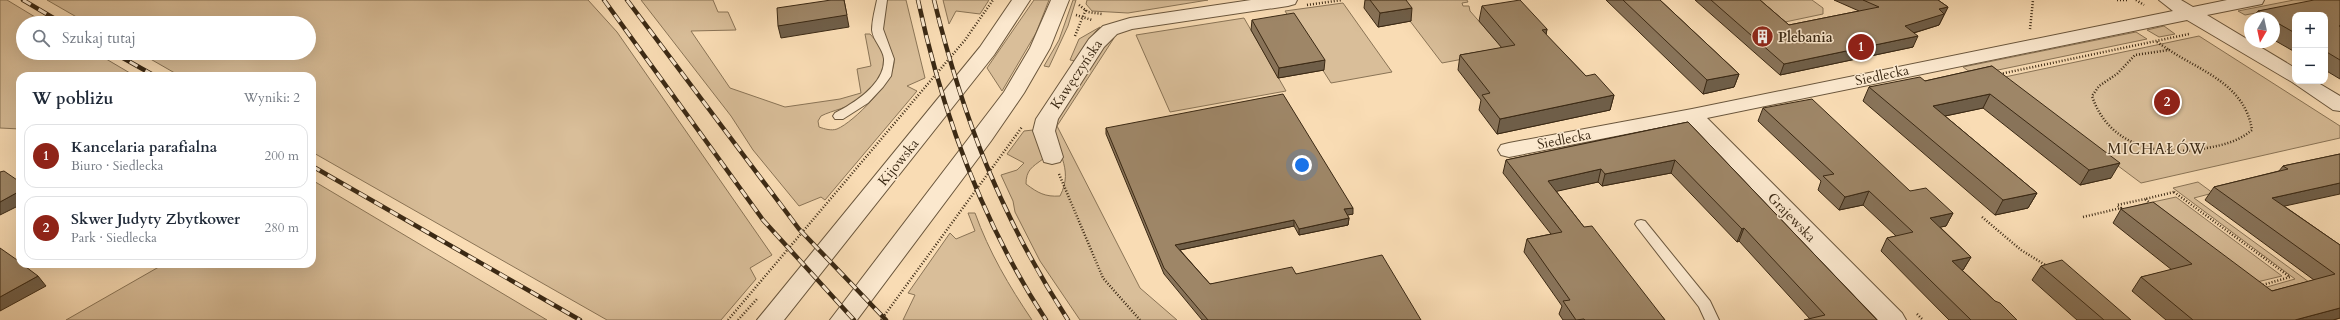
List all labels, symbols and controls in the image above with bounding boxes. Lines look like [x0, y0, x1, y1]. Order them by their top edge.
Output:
north arrow [2244, 12, 2280, 48]
map controls [2292, 12, 2328, 84]
button: + [2292, 12, 2328, 48]
search box [16, 16, 316, 60]
building icon: Plebania [1749, 24, 1775, 50]
icon: search [30, 27, 52, 49]
text: Szukaj tutaj [62, 28, 136, 48]
place label: Plebania [1778, 28, 1833, 47]
pin: 1 [1848, 32, 1874, 62]
street label: Kawęczyńska [1046, 36, 1107, 113]
button: − [2292, 48, 2328, 84]
street label: Siedlecka [1853, 61, 1911, 90]
text: W pobliżu [32, 87, 113, 110]
pin: 2 [2154, 87, 2180, 117]
text: Wyniki: 2 [244, 89, 300, 107]
street label: Siedlecka [1535, 125, 1593, 154]
street label: Kijowska [874, 135, 923, 190]
text: Kancelaria parafialna [71, 137, 217, 157]
district label: MICHAŁÓW [2107, 139, 2207, 159]
text: 1 [43, 147, 49, 165]
text: 200 m [265, 147, 299, 165]
your location [1292, 155, 1312, 175]
text: Biuro · Siedlecka [71, 157, 163, 175]
street label: Grajewska [1763, 188, 1820, 246]
text: Skwer Judyty Zbytkower [71, 209, 240, 229]
text: 2 [43, 219, 49, 237]
text: 280 m [265, 219, 299, 237]
text: Park · Siedlecka [71, 229, 157, 247]

